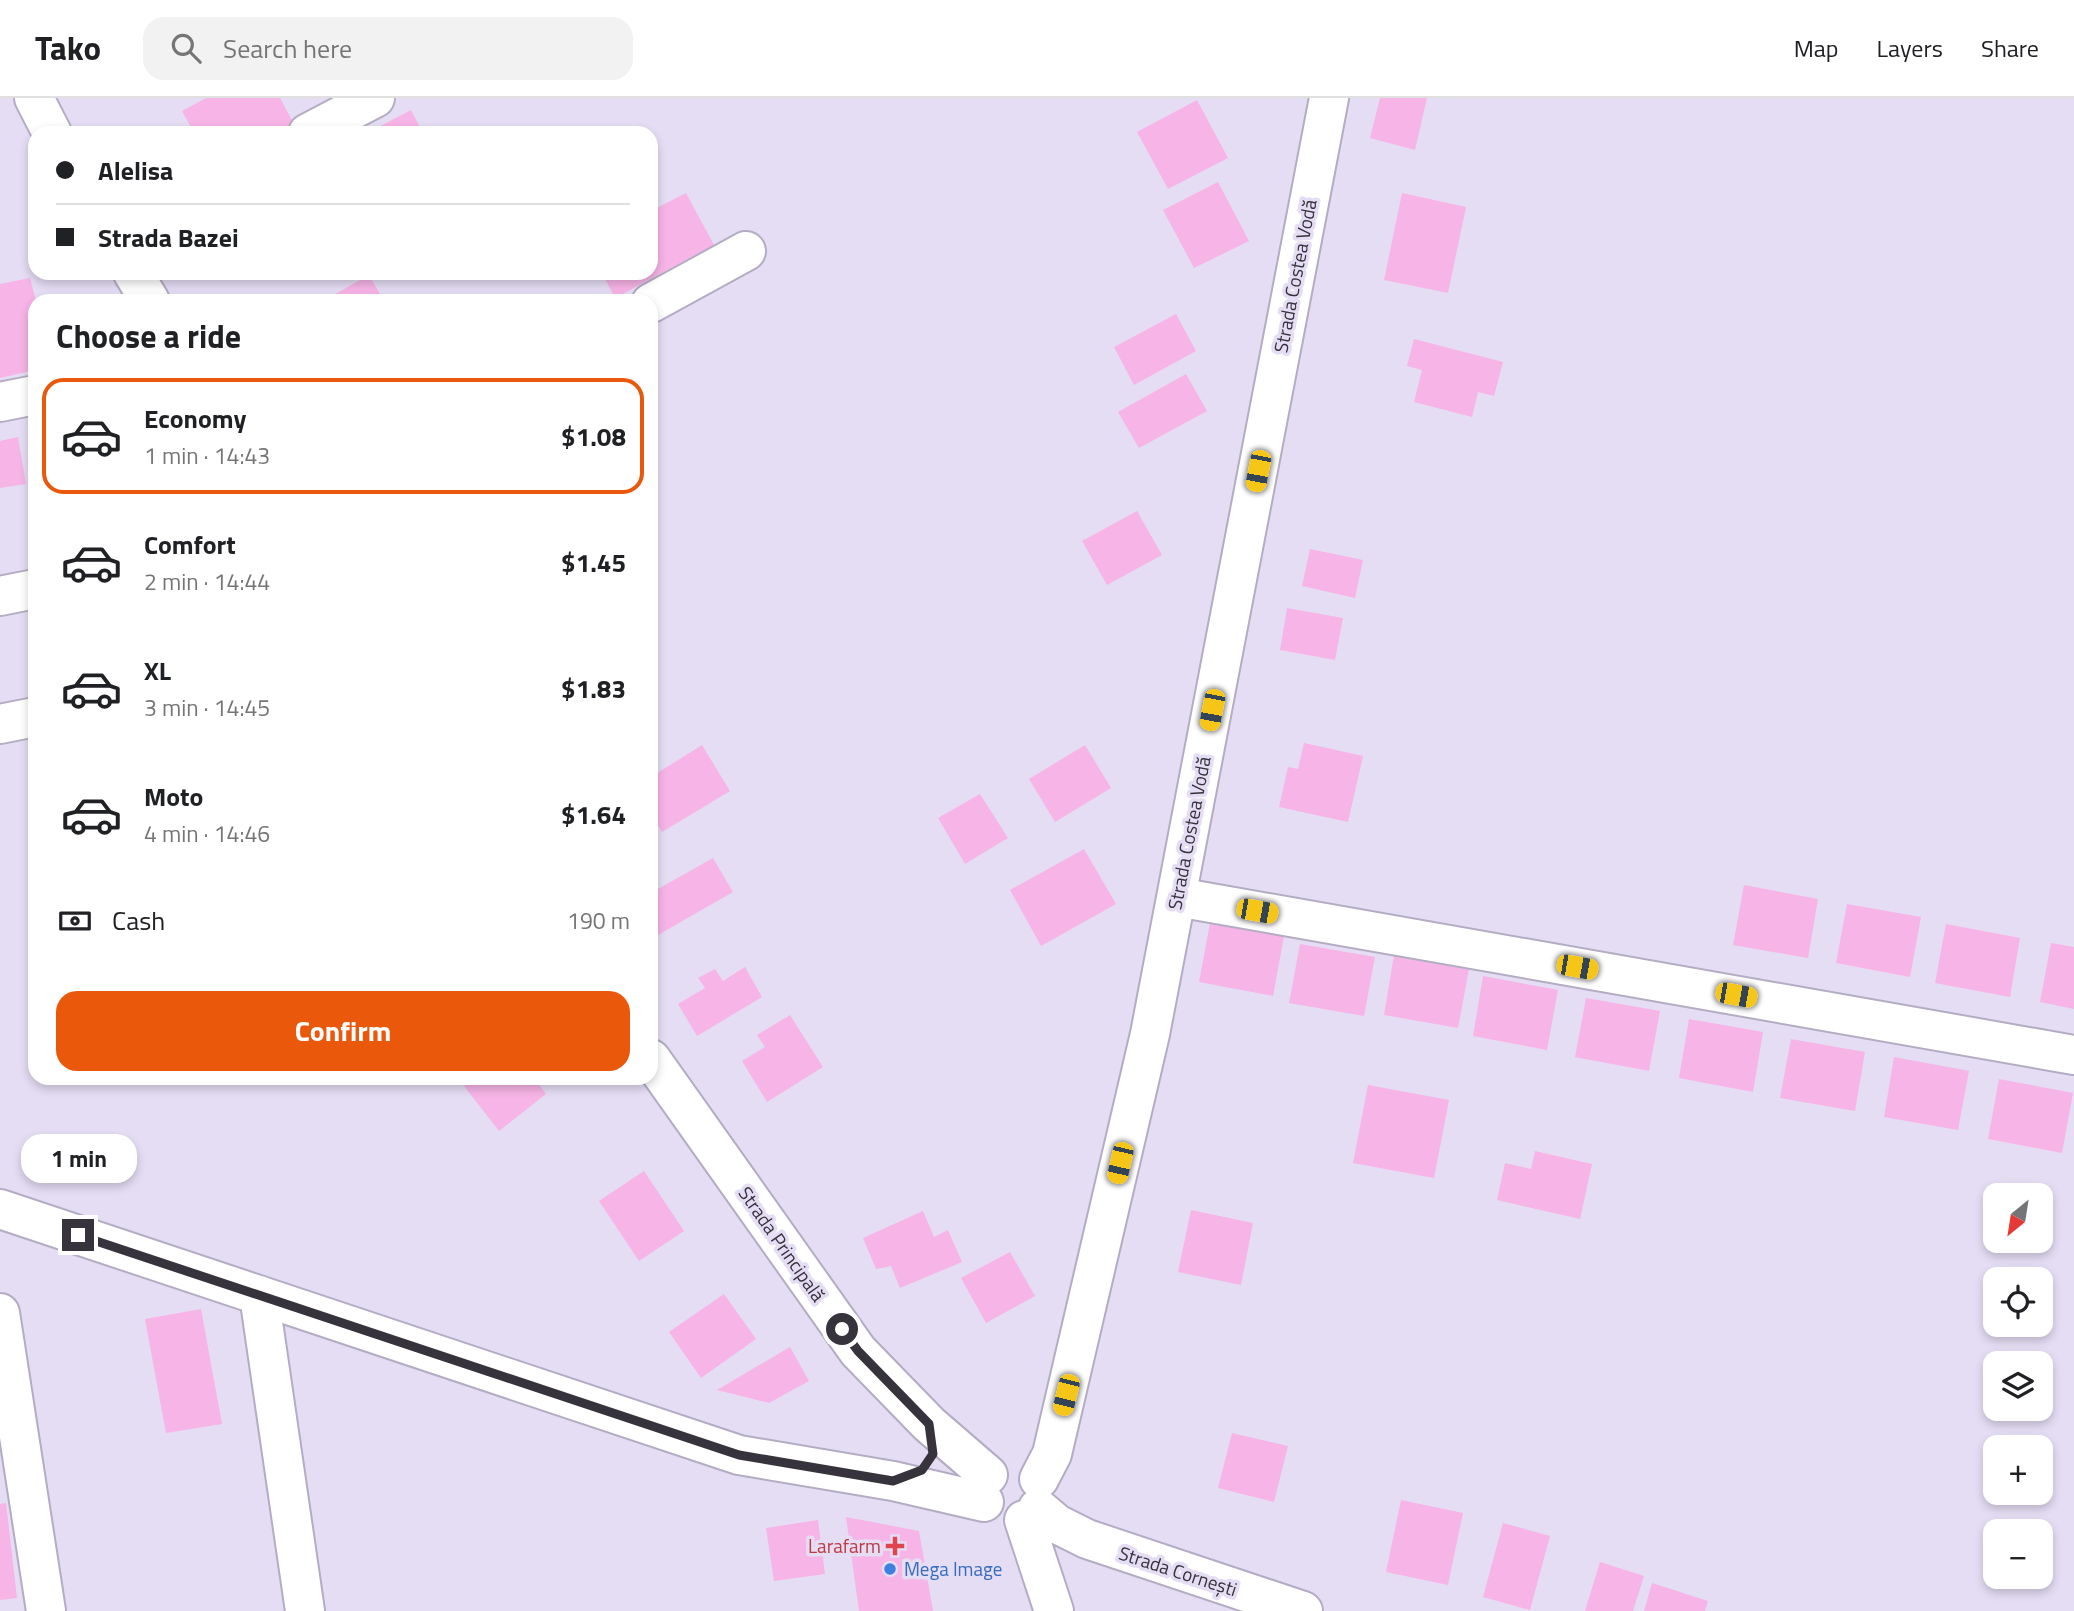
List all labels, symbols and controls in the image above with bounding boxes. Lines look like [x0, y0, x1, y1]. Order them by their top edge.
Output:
search box [143, 17, 633, 80]
text: Tako [35, 23, 101, 73]
icon: search [167, 29, 205, 67]
text: Search here [223, 29, 352, 68]
text: Map [1794, 30, 1839, 66]
text: Layers [1877, 30, 1943, 66]
text: Share [1981, 30, 2039, 66]
text: Alelisa [98, 151, 173, 190]
street label: Strada Costea Vodă [1265, 196, 1324, 355]
text: Strada Bazei [98, 218, 239, 257]
text: Choose a ride [56, 312, 241, 360]
text: Economy [144, 399, 246, 438]
icon: car [60, 405, 123, 468]
text: $1.08 [561, 417, 626, 456]
text: 1 min · 14:43 [144, 438, 270, 473]
car [1244, 448, 1273, 494]
text: Comfort [144, 525, 236, 564]
icon: car [60, 531, 123, 594]
text: $1.45 [561, 543, 626, 582]
text: 2 min · 14:44 [144, 564, 270, 599]
text: XL [144, 651, 171, 690]
icon: car [60, 657, 123, 720]
text: $1.83 [561, 669, 626, 708]
car [1198, 687, 1227, 733]
text: 3 min · 14:45 [144, 690, 270, 725]
street label: Strada Costea Vodă [1159, 753, 1218, 912]
text: Moto [144, 777, 203, 816]
icon: car [60, 783, 123, 846]
text: $1.64 [561, 795, 626, 834]
text: 4 min · 14:46 [144, 816, 270, 851]
car [1235, 897, 1280, 925]
text: Cash [112, 901, 165, 940]
icon: cash [56, 902, 94, 940]
text: 190 m [567, 903, 630, 938]
car [1555, 953, 1600, 981]
car [1714, 981, 1759, 1009]
button: Confirm [56, 991, 630, 1071]
callout: 1 min [20, 1134, 136, 1182]
car [1106, 1140, 1135, 1186]
text: 1 min [51, 1141, 107, 1176]
street label: Strada Principală [732, 1180, 833, 1308]
north arrow [1983, 1183, 2053, 1253]
map controls [1983, 1183, 2053, 1589]
route end [62, 1219, 94, 1251]
button: locate [1983, 1267, 2053, 1337]
route start [826, 1313, 858, 1345]
button: layers [1983, 1351, 2053, 1421]
car [1051, 1372, 1082, 1418]
button: + [1983, 1435, 2053, 1505]
button: − [1983, 1519, 2053, 1589]
place label: Larafarm [808, 1531, 881, 1560]
marker: Larafarm [887, 1538, 903, 1554]
street label: Strada Cornești [1115, 1538, 1241, 1603]
place label: Mega Image [904, 1554, 1002, 1583]
marker: Mega Image [882, 1561, 898, 1577]

